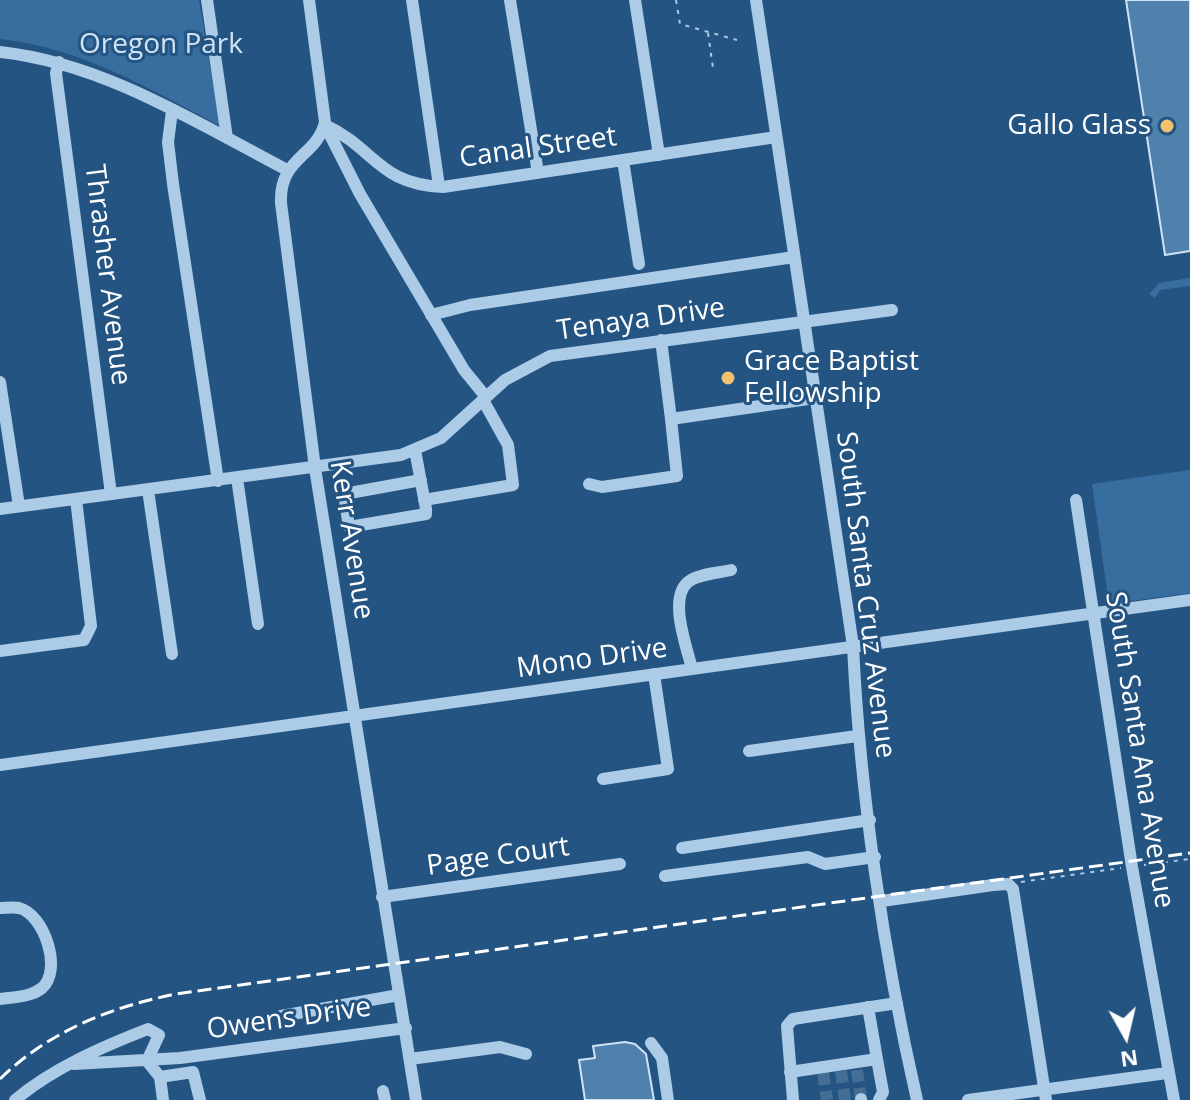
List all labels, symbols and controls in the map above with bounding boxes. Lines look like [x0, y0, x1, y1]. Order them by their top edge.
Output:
park label: Oregon Park [79, 28, 243, 62]
place label: Gallo Glass [1007, 109, 1151, 143]
marker: Gallo Glass [1158, 117, 1176, 135]
street label: Canal Street [457, 120, 619, 176]
street label: Thrasher Avenue [77, 163, 137, 387]
street label: Tenaya Drive [555, 292, 727, 348]
place label: Grace Baptist Fellowship [744, 345, 919, 411]
marker: Grace Baptist Fellowship [719, 369, 737, 387]
street label: South Santa Cruz Avenue [828, 430, 902, 760]
street label: Kerr Avenue [322, 458, 380, 622]
street label: South Santa Ana Avenue [1097, 589, 1181, 911]
street label: Mono Drive [514, 632, 670, 686]
street label: Page Court [425, 830, 571, 884]
street label: Owens Drive [205, 991, 373, 1047]
north arrow [1086, 996, 1166, 1076]
text: N [1118, 1044, 1140, 1076]

